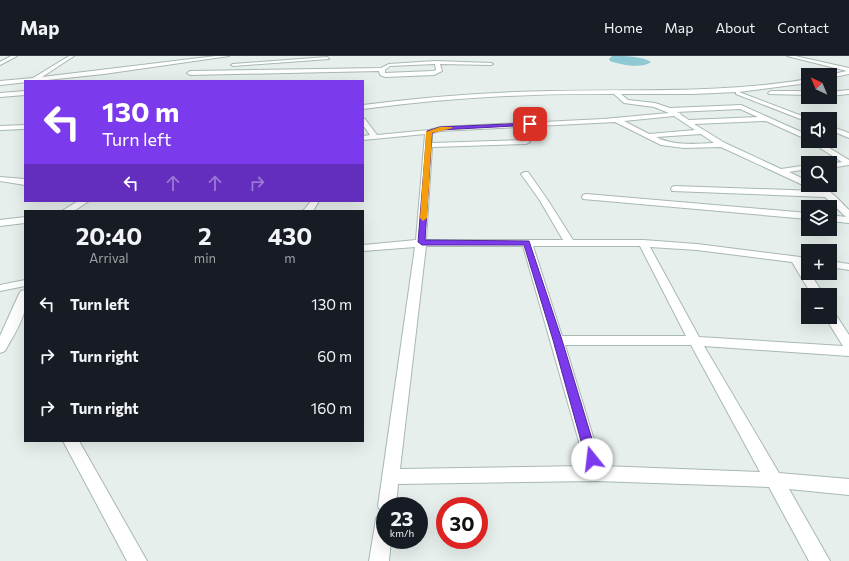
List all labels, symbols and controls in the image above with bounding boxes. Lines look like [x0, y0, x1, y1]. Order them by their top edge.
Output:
text: Map [20, 16, 59, 39]
text: Home [604, 19, 643, 36]
text: Map [665, 19, 693, 36]
text: About [715, 19, 755, 36]
text: Contact [777, 19, 829, 36]
north arrow [801, 68, 837, 104]
map controls [801, 68, 837, 324]
text: 130 m [102, 94, 179, 128]
icon: left [36, 96, 88, 148]
pin [513, 107, 547, 141]
button: sound [801, 112, 837, 148]
icon: arrive [519, 113, 541, 135]
text: Turn left [102, 128, 171, 150]
button: search [801, 156, 837, 192]
icon: left [120, 172, 142, 194]
icon: ahead [162, 172, 184, 194]
icon: ahead [204, 172, 226, 194]
icon: right [246, 172, 268, 194]
button: layers [801, 200, 837, 236]
text: 20:40 [76, 221, 142, 250]
text: 2 [198, 221, 212, 250]
text: 430 [268, 221, 312, 250]
button: + [801, 244, 837, 280]
text: Arrival [89, 250, 129, 266]
text: min [194, 250, 216, 266]
text: m [284, 250, 296, 266]
button: − [801, 288, 837, 324]
icon: left [36, 293, 58, 315]
text: Turn left [70, 295, 129, 313]
text: 130 m [311, 295, 352, 313]
icon: right [36, 345, 58, 367]
text: Turn right [70, 347, 139, 365]
text: 60 m [317, 347, 352, 365]
icon: right [36, 397, 58, 419]
text: Turn right [70, 399, 139, 417]
text: 160 m [311, 399, 352, 417]
position arrow [571, 438, 613, 480]
speed limit sign: 30 [436, 497, 488, 549]
text: 23 [390, 506, 414, 530]
text: km/h [390, 527, 414, 539]

